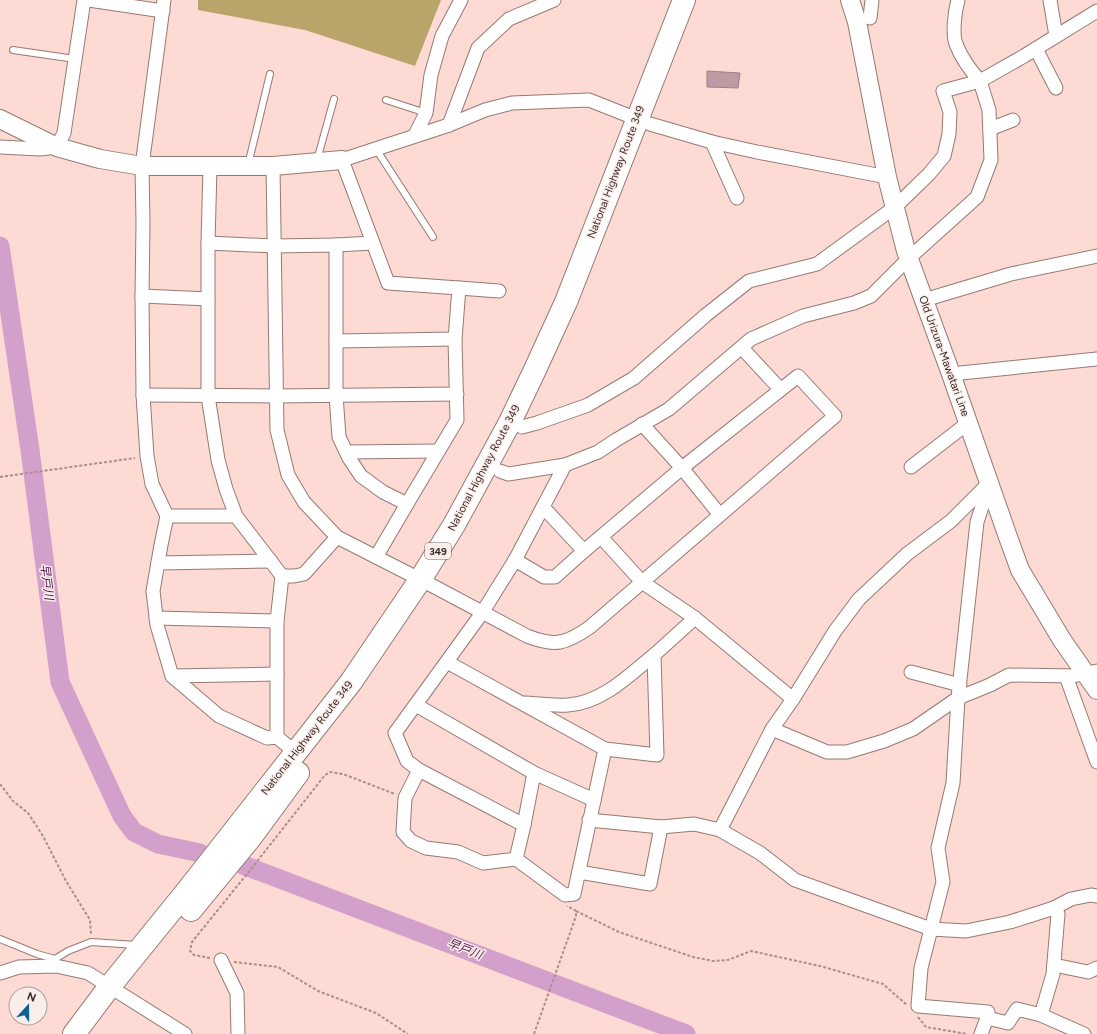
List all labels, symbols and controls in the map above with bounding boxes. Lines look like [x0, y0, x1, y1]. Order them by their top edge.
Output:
street label: National Highway Route 349 [585, 104, 647, 240]
street label: Old Urizura-Mawatari Line [916, 294, 972, 418]
street label: National Highway Route 349 [445, 403, 523, 533]
road number: 349 [425, 543, 451, 559]
water label: 早戸川 [38, 563, 56, 603]
street label: National Highway Route 349 [258, 678, 356, 798]
water label: 早戸川 [446, 936, 486, 963]
north arrow [8, 986, 48, 1026]
text: N [25, 990, 38, 1005]

